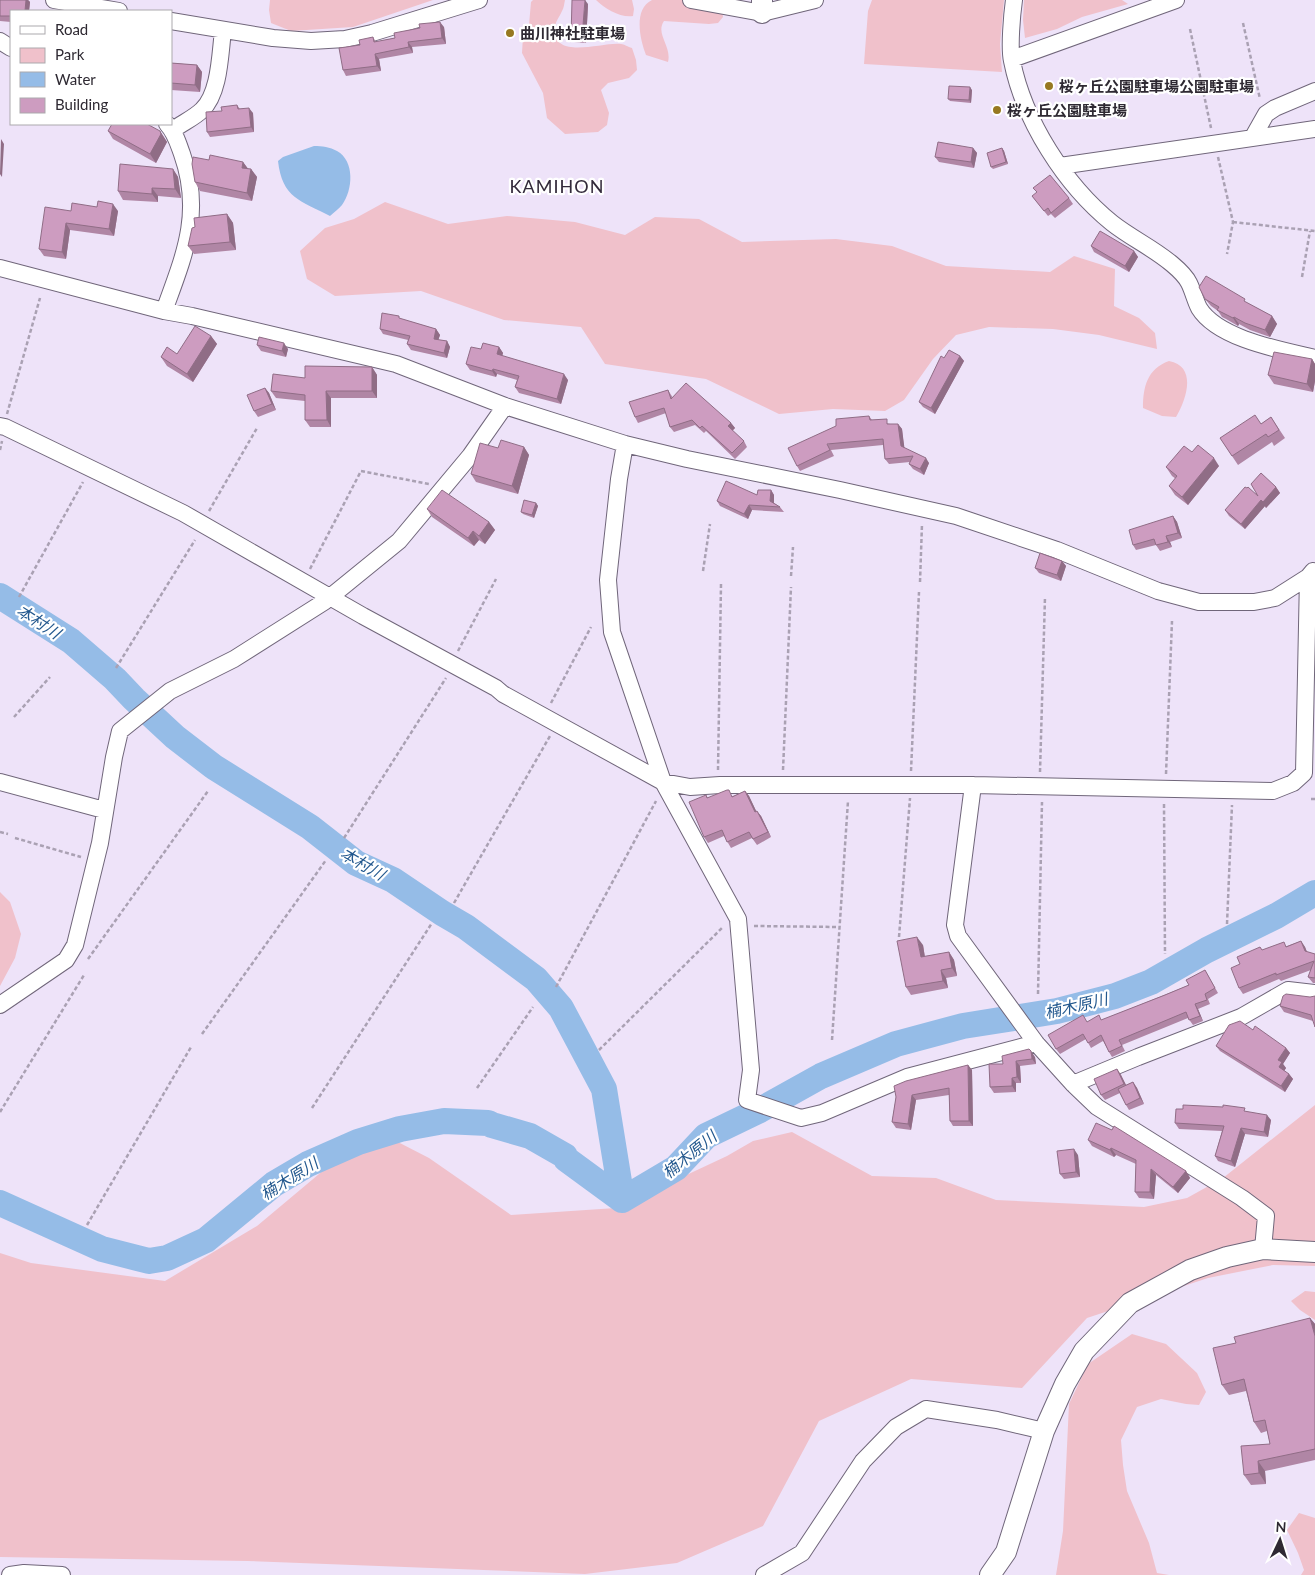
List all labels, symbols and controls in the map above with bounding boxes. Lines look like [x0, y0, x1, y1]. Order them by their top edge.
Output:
legend [10, 10, 172, 125]
text: Road [55, 20, 88, 38]
place label: 曲川神社駐車場 [520, 24, 625, 42]
marker: 曲川神社駐車場 [504, 27, 516, 39]
text: Park [55, 45, 85, 63]
text: Water [55, 70, 96, 88]
place label: 桜ヶ丘公園駐車場公園駐車場 [1059, 77, 1254, 95]
marker: 桜ヶ丘公園駐車場公園駐車場 [1043, 80, 1055, 92]
text: Building [55, 95, 108, 113]
place label: 桜ヶ丘公園駐車場 [1007, 101, 1127, 119]
marker: 桜ヶ丘公園駐車場 [991, 104, 1003, 116]
district label: KAMIHON [510, 175, 604, 197]
water label: 本村川 [14, 600, 66, 643]
water label: 本村川 [337, 843, 390, 884]
water label: 楠木原川 [1043, 988, 1111, 1021]
water label: 楠木原川 [658, 1125, 721, 1182]
water label: 楠木原川 [257, 1152, 323, 1203]
north arrow [1255, 1515, 1305, 1565]
text: N [1275, 1518, 1287, 1535]

